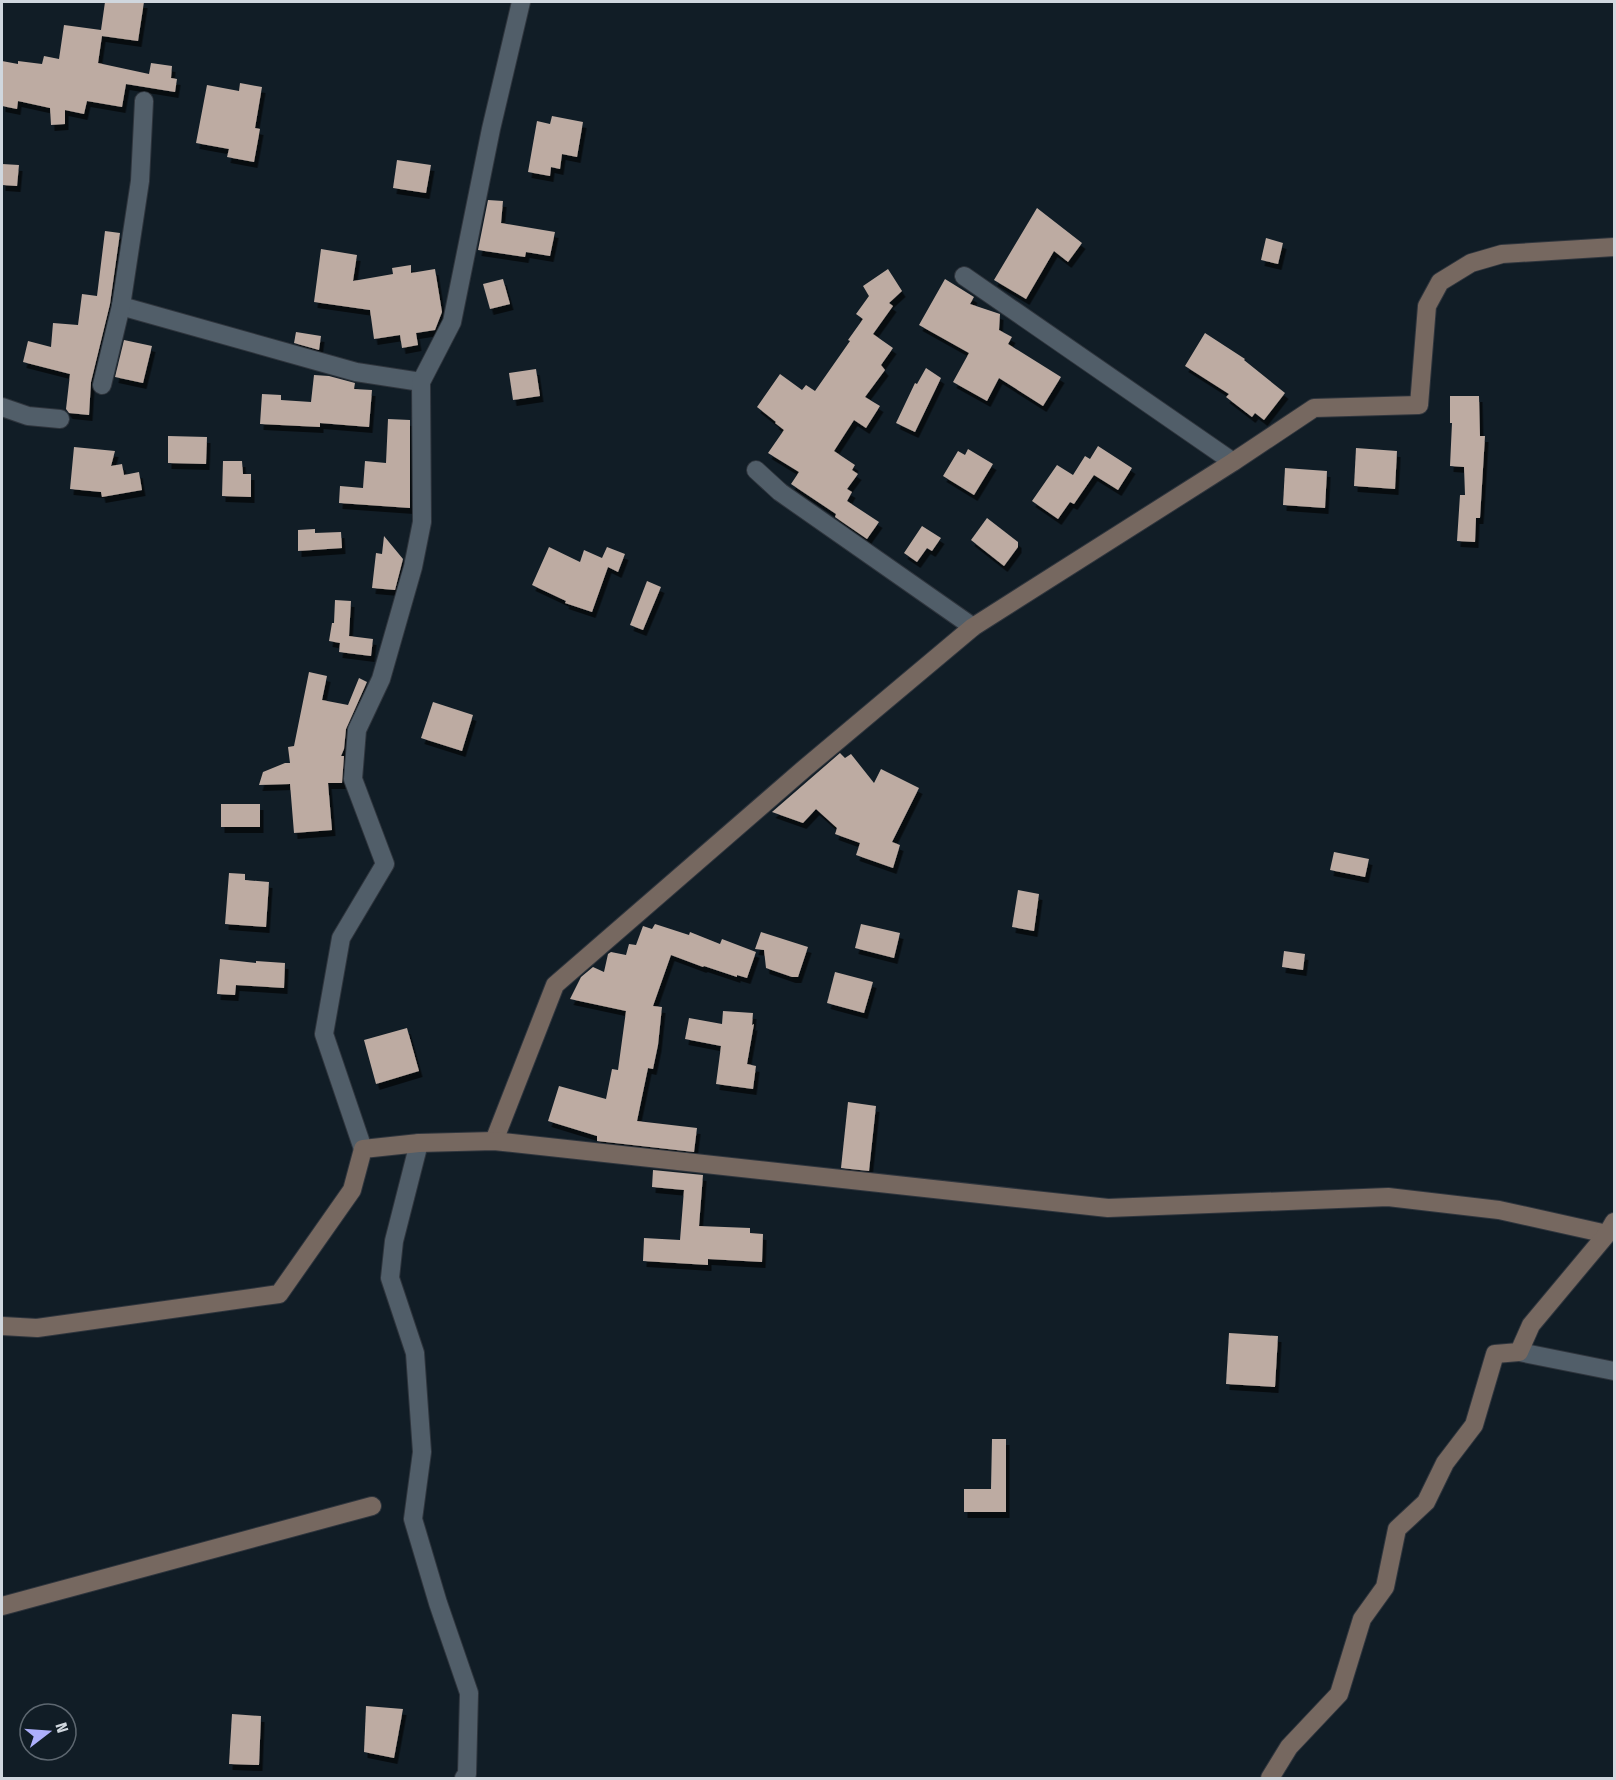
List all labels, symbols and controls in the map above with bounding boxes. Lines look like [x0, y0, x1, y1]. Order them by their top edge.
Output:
north arrow [18, 1702, 78, 1762]
text: N [51, 1720, 72, 1735]

